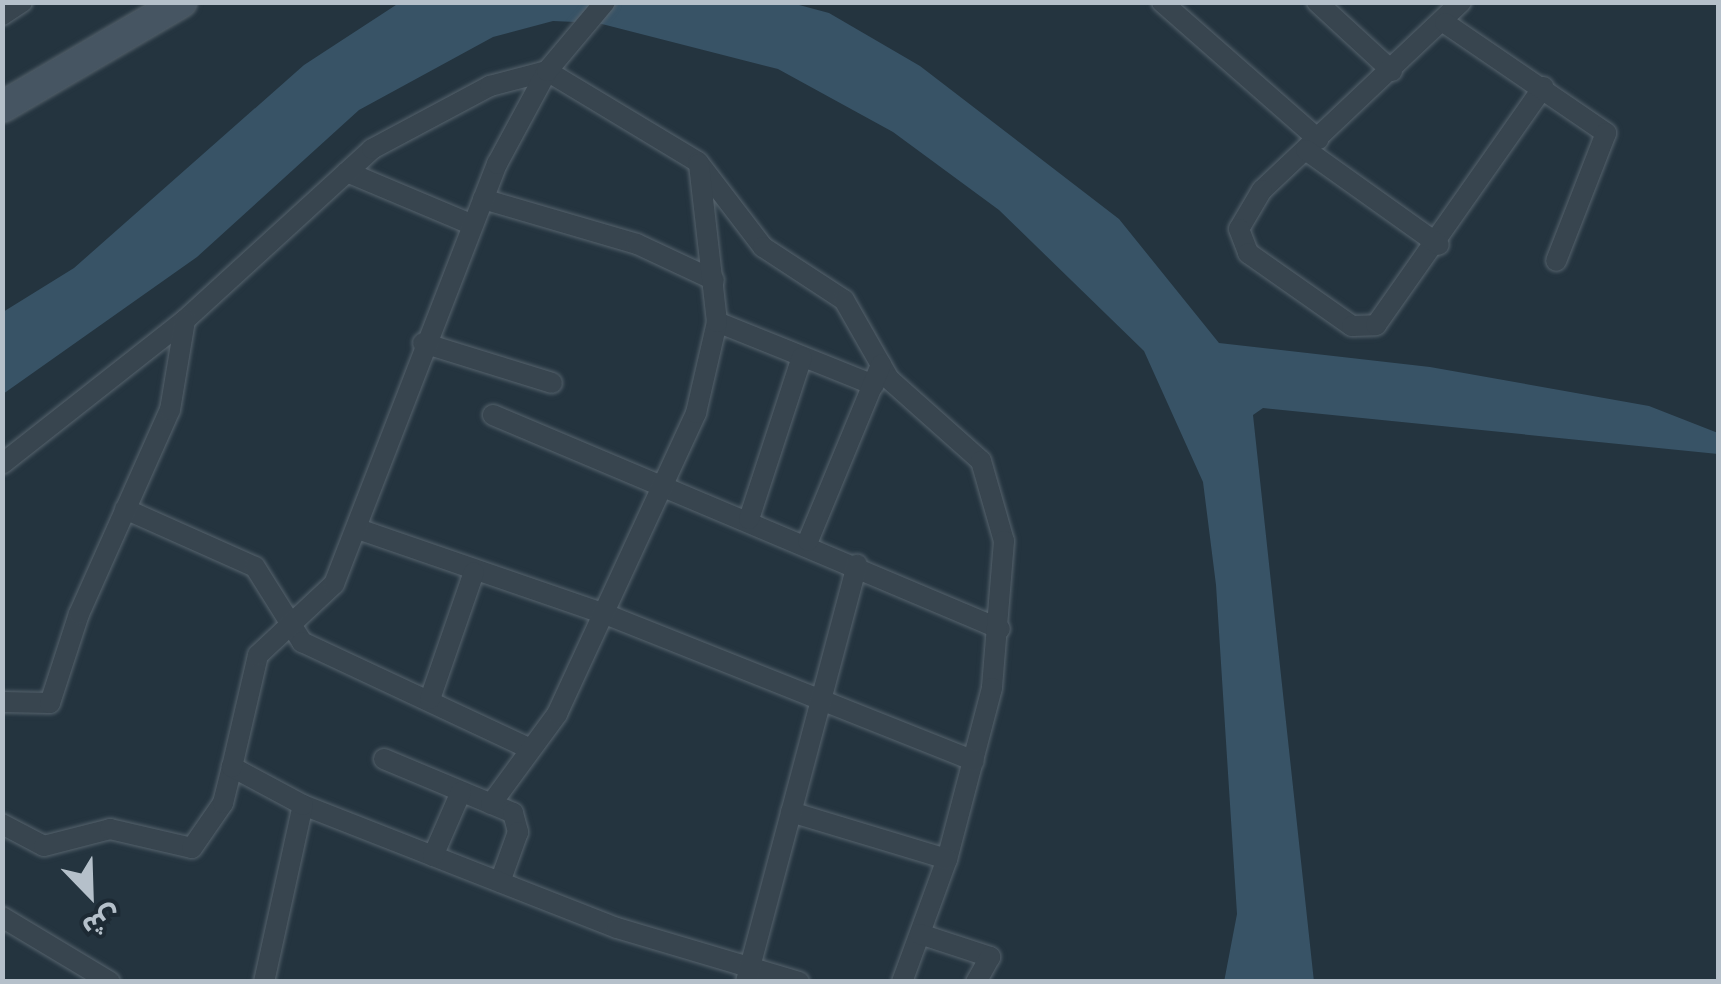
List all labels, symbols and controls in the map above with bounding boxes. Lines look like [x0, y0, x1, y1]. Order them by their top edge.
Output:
north arrow [40, 844, 140, 944]
text: ش [78, 899, 126, 945]

